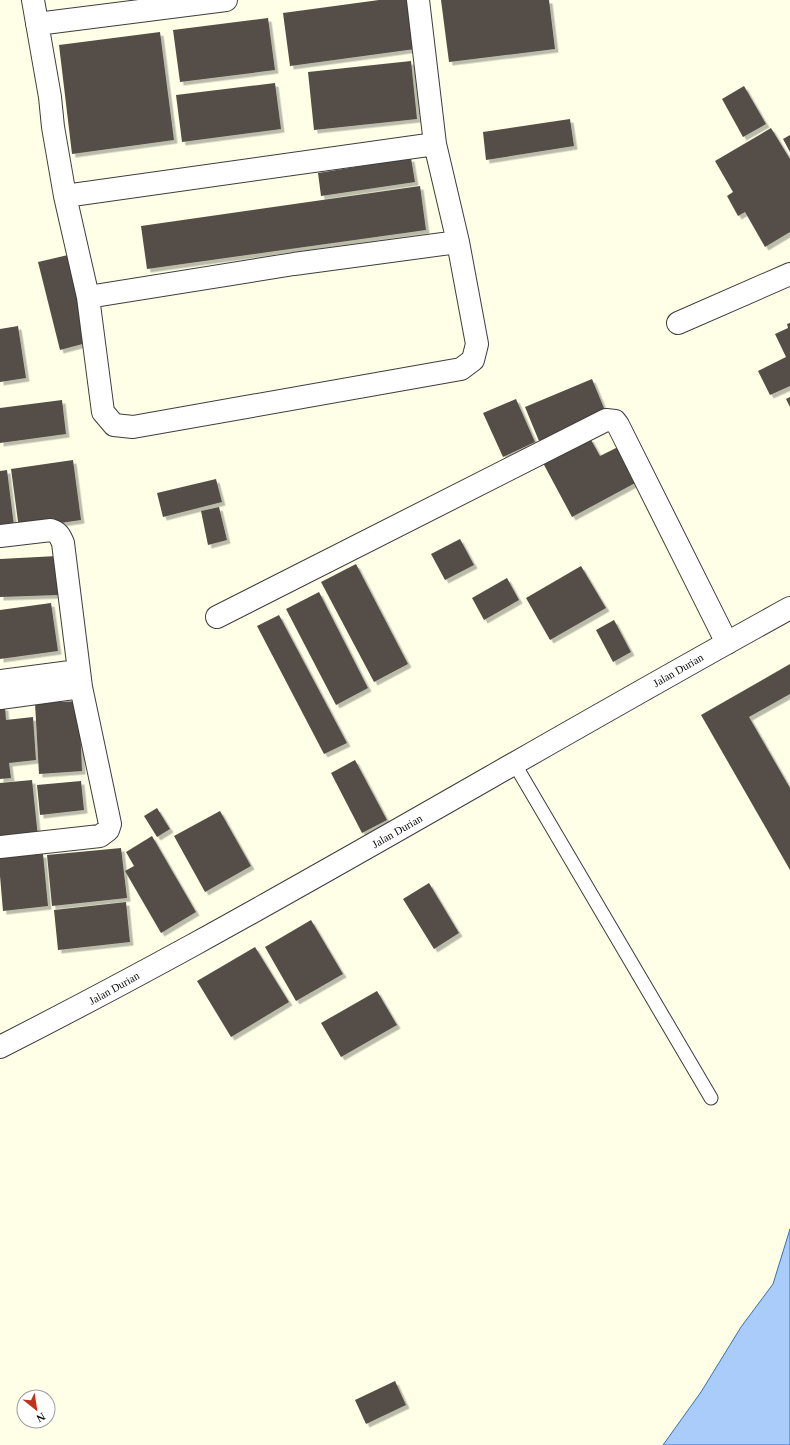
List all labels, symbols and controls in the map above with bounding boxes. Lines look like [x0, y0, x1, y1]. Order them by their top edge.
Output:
street label: Jalan Durian [651, 651, 706, 689]
street label: Jalan Durian [370, 812, 425, 850]
street label: Jalan Durian [87, 969, 142, 1007]
north arrow [16, 1389, 56, 1429]
text: N [35, 1410, 47, 1425]

